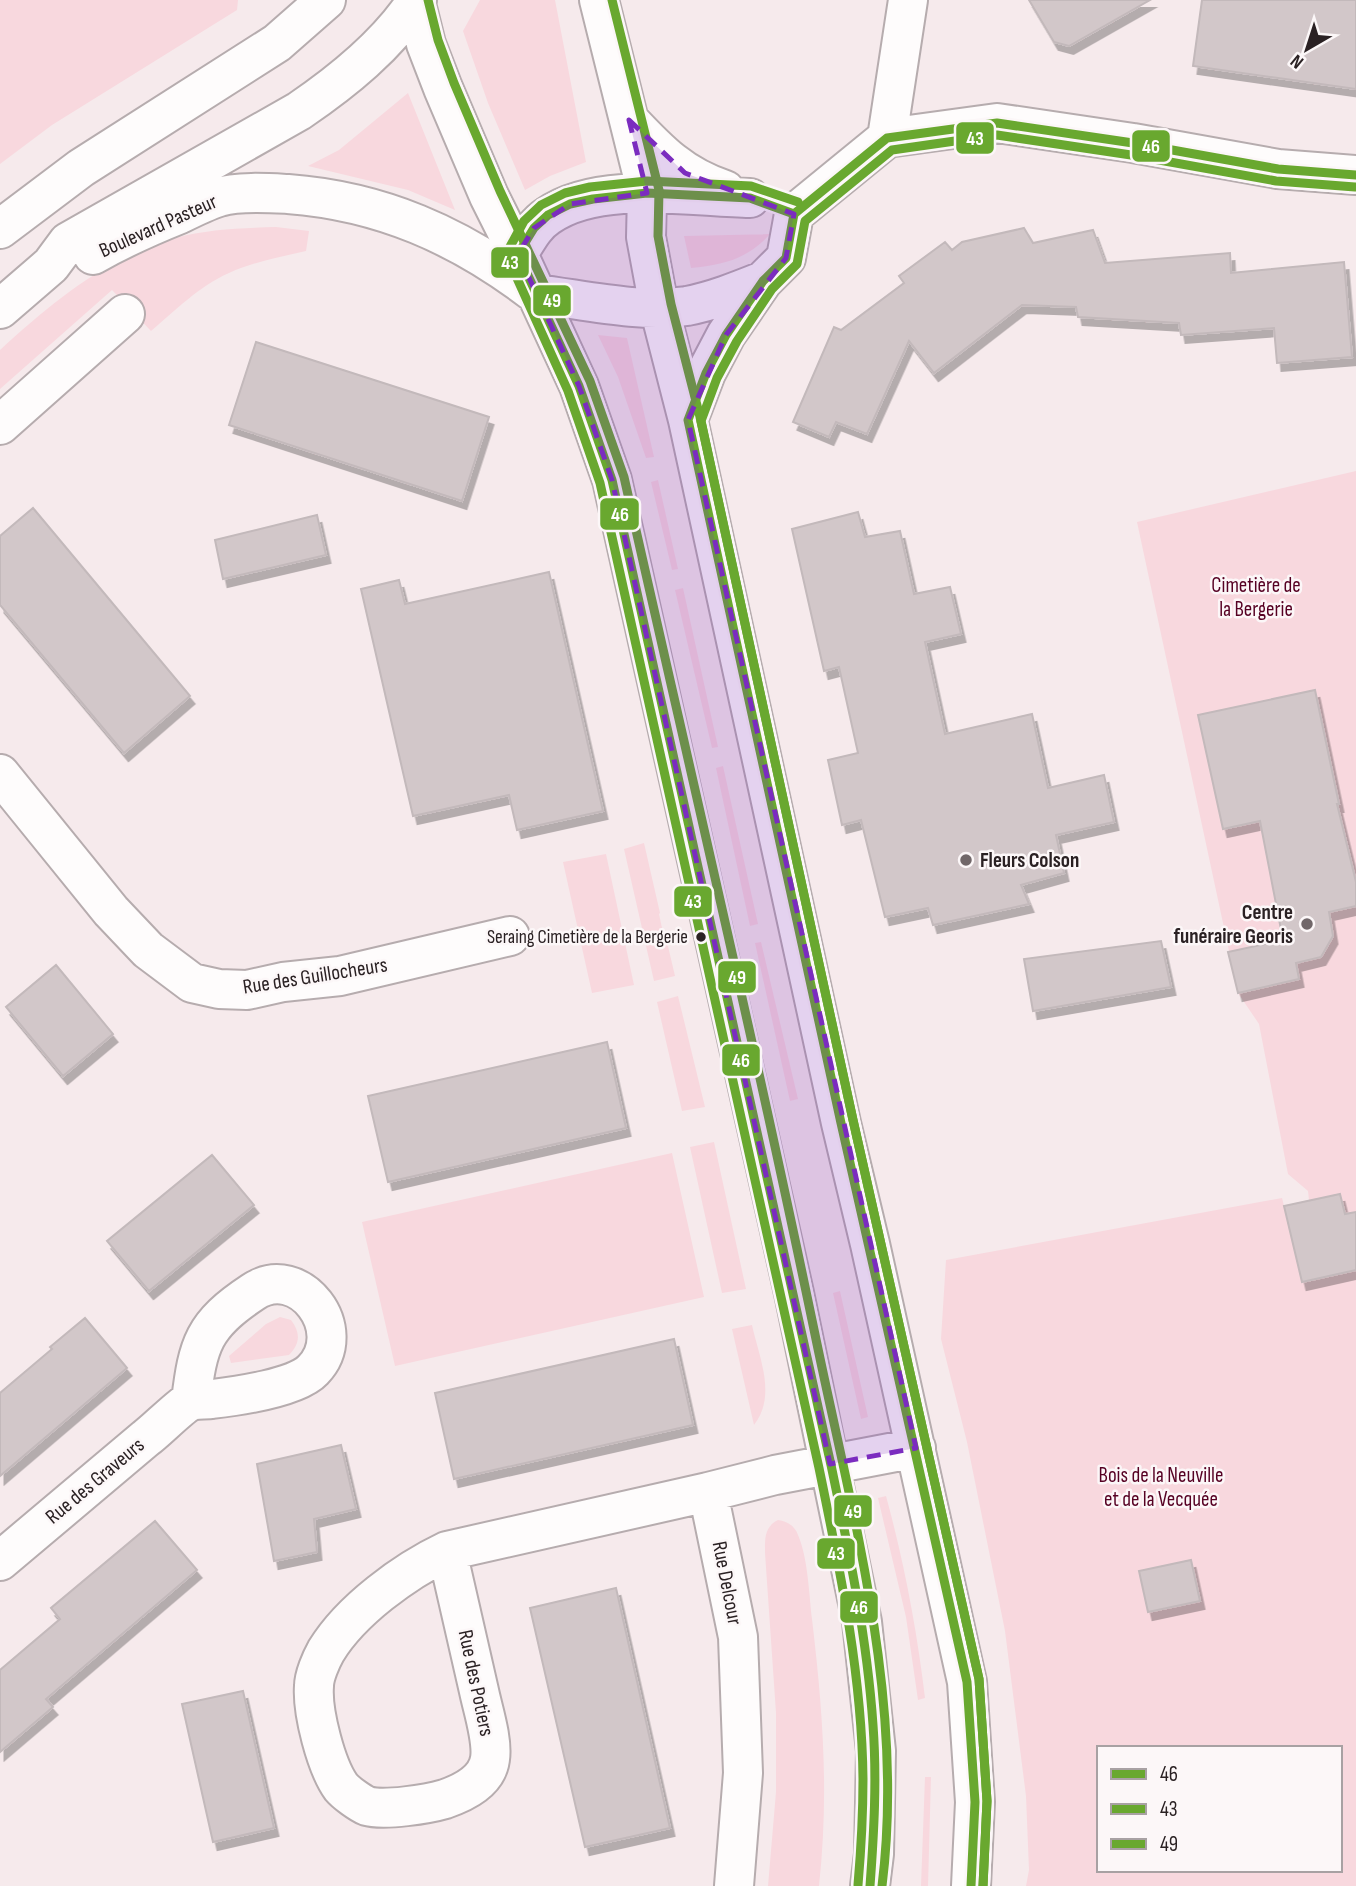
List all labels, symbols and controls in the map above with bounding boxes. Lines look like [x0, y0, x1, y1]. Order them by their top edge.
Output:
north arrow [1272, 14, 1342, 84]
text: N [1286, 49, 1308, 73]
line badge: 43 [955, 121, 995, 155]
text: 43 [966, 128, 984, 151]
line badge: 46 [1131, 129, 1171, 163]
text: 46 [1142, 136, 1160, 159]
street label: Boulevard Pasteur [95, 189, 221, 263]
line badge: 43 [490, 246, 530, 279]
text: 43 [501, 252, 519, 275]
line badge: 49 [532, 284, 572, 317]
text: 49 [543, 290, 561, 313]
line badge: 46 [599, 497, 640, 531]
text: 46 [611, 504, 629, 527]
park label: Cimetière de la Bergerie [1211, 573, 1301, 622]
place label: Fleurs Colson [980, 848, 1079, 873]
marker: Fleurs Colson [958, 852, 974, 868]
line badge: 43 [673, 885, 713, 918]
text: 43 [684, 891, 702, 914]
place label: Centre funéraire Georis [1173, 900, 1293, 949]
marker: Centre funéraire Georis [1299, 916, 1315, 932]
place label: Seraing Cimetière de la Bergerie [487, 926, 688, 949]
marker: Seraing Cimetière de la Bergerie [694, 930, 708, 944]
street label: Rue des Guillocheurs [241, 952, 389, 1000]
line badge: 49 [717, 960, 757, 994]
text: 49 [728, 967, 746, 990]
line badge: 46 [721, 1043, 761, 1077]
text: 46 [732, 1050, 750, 1073]
street label: Rue des Graveurs [41, 1433, 149, 1529]
park label: Bois de la Neuville et de la Vecquée [1099, 1463, 1223, 1512]
line badge: 49 [833, 1494, 873, 1528]
text: 49 [844, 1501, 862, 1524]
line badge: 43 [816, 1537, 856, 1570]
street label: Rue Delcour [707, 1539, 747, 1627]
text: 43 [827, 1543, 845, 1566]
line badge: 46 [839, 1590, 879, 1624]
text: 46 [850, 1597, 868, 1620]
street label: Rue des Potiers [453, 1628, 499, 1738]
legend [1097, 1746, 1342, 1872]
text: 46 [1160, 1762, 1178, 1787]
text: 43 [1160, 1797, 1178, 1822]
text: 49 [1160, 1832, 1178, 1857]

